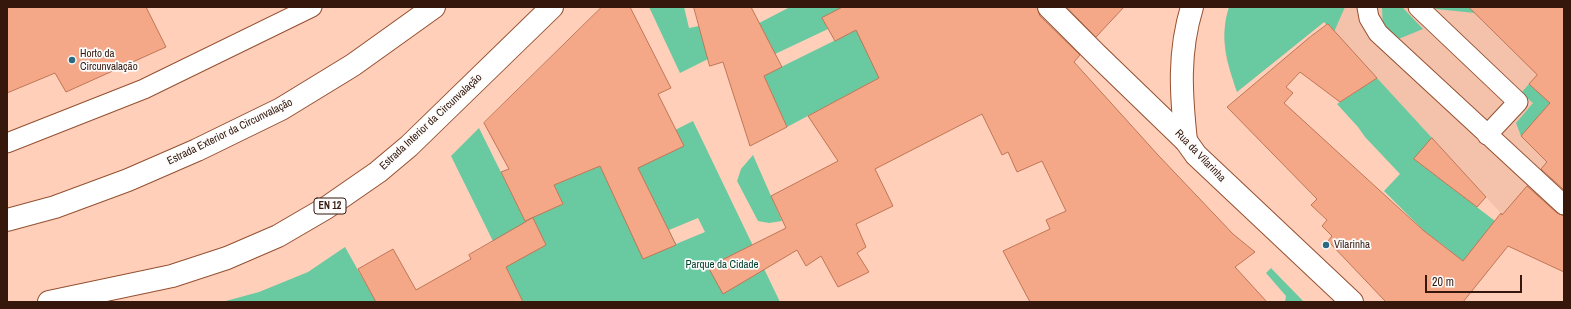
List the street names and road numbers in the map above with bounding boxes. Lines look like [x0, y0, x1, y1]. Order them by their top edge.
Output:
street label: Estrada Interior da Circunvalação [377, 71, 485, 173]
street label: Estrada Exterior da Circunvalação [165, 96, 295, 168]
street label: Rua da Vilarinha [1172, 127, 1228, 185]
road number: EN 12 [314, 198, 346, 214]

